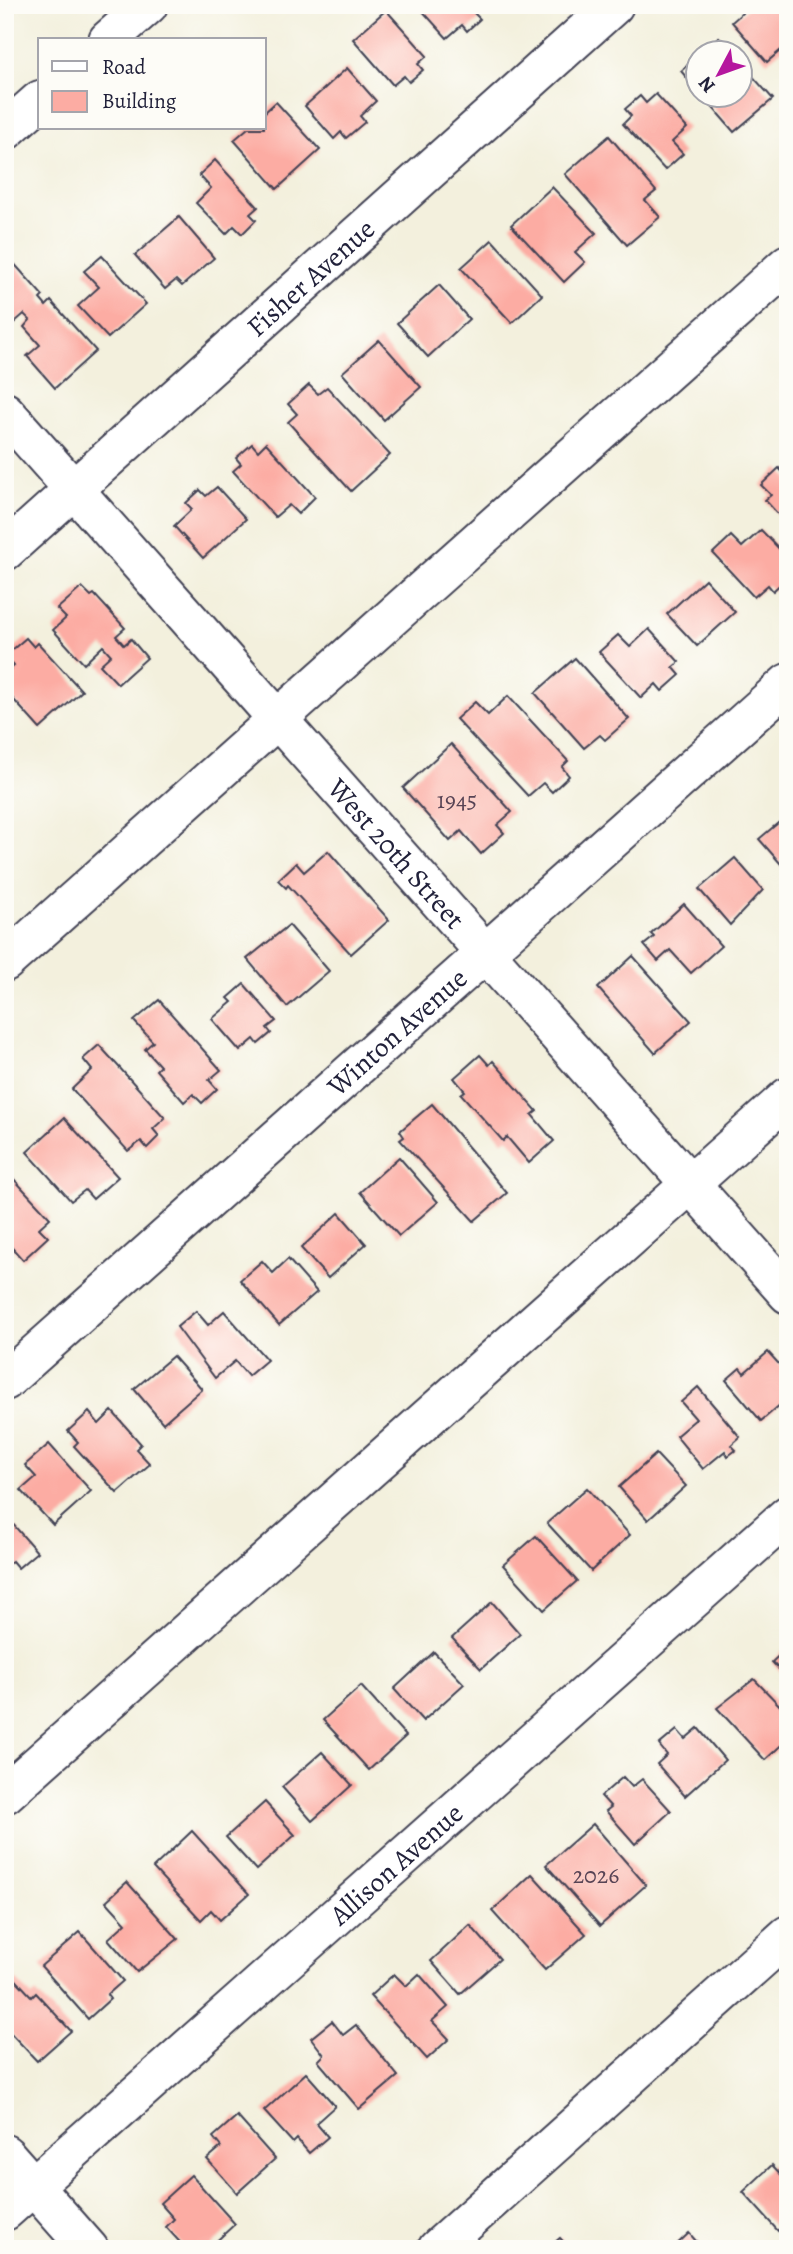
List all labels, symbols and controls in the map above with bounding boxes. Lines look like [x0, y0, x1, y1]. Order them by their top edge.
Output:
legend [38, 38, 266, 130]
north arrow [684, 38, 754, 108]
text: Road [102, 53, 146, 81]
text: N [692, 71, 721, 98]
text: Building [102, 87, 177, 115]
street label: Fisher Avenue [239, 210, 383, 346]
street label: West 20th Street [318, 770, 473, 937]
house number: 1945 [437, 784, 477, 816]
street label: Winton Avenue [319, 960, 476, 1106]
street label: Allison Avenue [321, 1795, 472, 1935]
house number: 2026 [573, 1859, 619, 1891]

